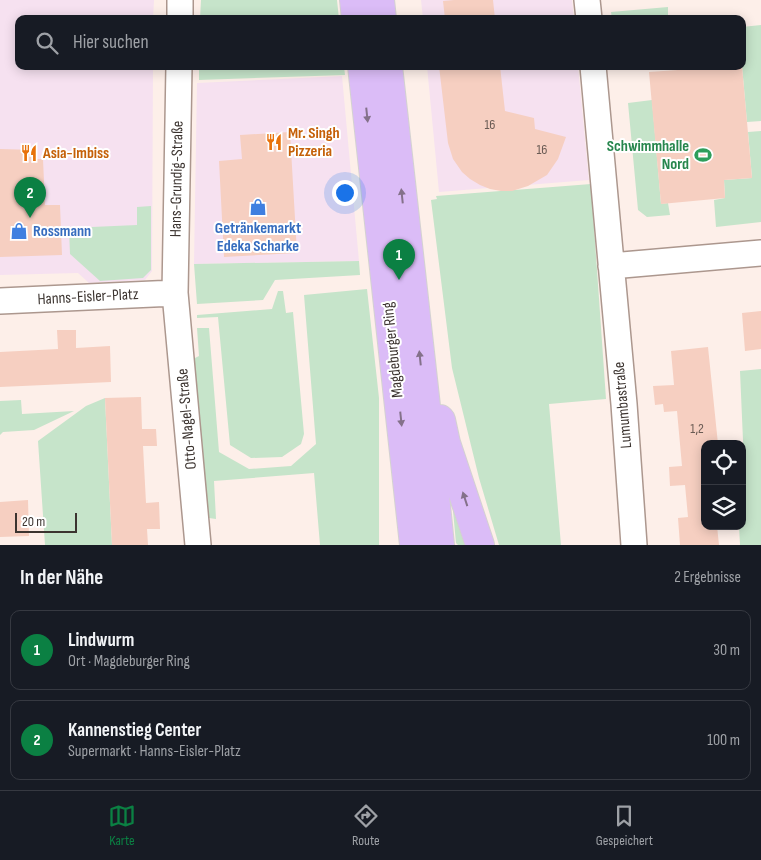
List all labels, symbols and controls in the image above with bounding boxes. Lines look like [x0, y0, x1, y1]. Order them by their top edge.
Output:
search box [15, 15, 746, 70]
icon: search [33, 29, 61, 57]
text: Hier suchen [73, 31, 149, 54]
one-way arrow [363, 107, 371, 123]
house number: 16 [484, 116, 496, 133]
street label: Hans-Grundig-Straße [166, 121, 188, 237]
place label: Mr. Singh Pizzeria [288, 124, 340, 161]
restaurant icon: Mr. Singh Pizzeria [264, 132, 284, 152]
place label: Schwimmhalle Nord [607, 137, 689, 174]
house number: 16 [536, 141, 548, 158]
restaurant icon: Asia-Imbiss [19, 143, 39, 163]
place label: Asia-Imbiss [42, 144, 109, 163]
sports icon: Schwimmhalle Nord [693, 145, 713, 165]
pin: 2 [14, 177, 46, 218]
your location [332, 180, 358, 206]
one-way arrow [398, 188, 406, 204]
shop icon: Getränkemarkt Edeka Scharke [248, 197, 268, 217]
place label: Getränkemarkt Edeka Scharke [215, 219, 301, 256]
shop icon: Rossmann [9, 221, 29, 241]
place label: Rossmann [33, 222, 91, 241]
pin: 1 [383, 239, 415, 280]
street label: Hanns-Eisler-Platz [37, 285, 139, 309]
street label: Magdeburger Ring [379, 301, 407, 399]
one-way arrow [416, 350, 424, 366]
street label: Lumumbastraße [610, 361, 636, 449]
street label: Otto-Nagel-Straße [173, 368, 201, 470]
one-way arrow [397, 412, 405, 428]
house number: 1,2 [690, 420, 704, 437]
map controls [701, 440, 746, 530]
button: locate [701, 440, 746, 485]
button: layers [701, 485, 746, 530]
one-way arrow [461, 491, 468, 506]
scale bar [15, 510, 78, 533]
text: 20 m [22, 513, 45, 530]
text: In der Nähe [20, 565, 103, 590]
text: 2 Ergebnisse [674, 568, 741, 587]
text: Lindwurm [68, 629, 134, 652]
text: 1 [34, 641, 40, 660]
text: 30 m [713, 641, 740, 660]
text: Ort · Magdeburger Ring [68, 652, 190, 671]
text: Kannenstieg Center [68, 719, 201, 742]
text: 2 [33, 731, 41, 750]
text: 100 m [707, 731, 740, 750]
text: Supermarkt · Hanns-Eisler-Platz [68, 742, 241, 761]
tab: Karte [108, 802, 136, 849]
tab: Route [352, 802, 380, 849]
tab: Gespeichert [596, 802, 653, 849]

